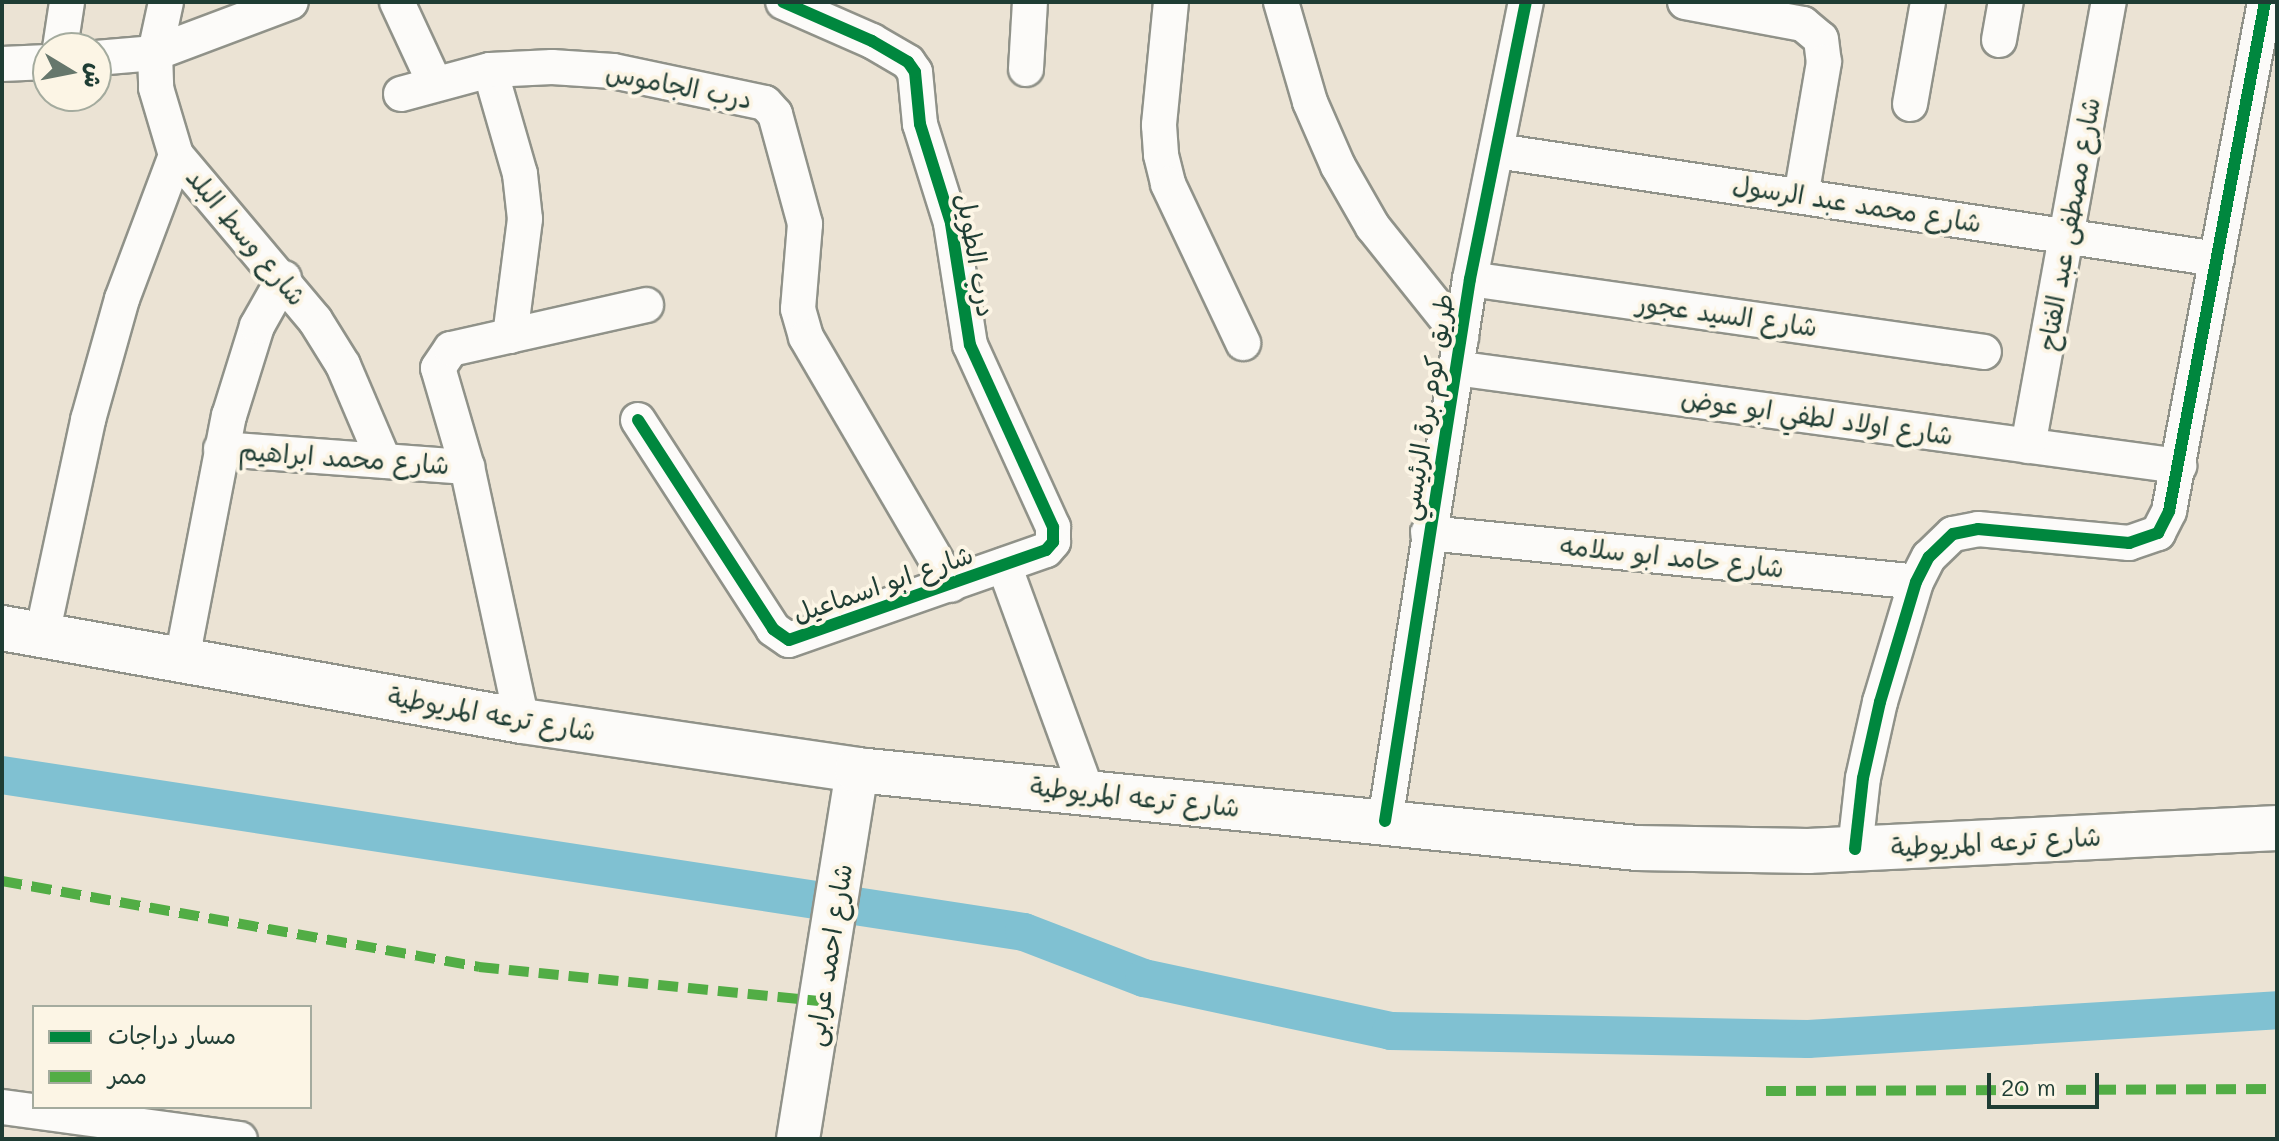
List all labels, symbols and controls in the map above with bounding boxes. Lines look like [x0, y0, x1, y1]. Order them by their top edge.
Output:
north arrow [32, 32, 112, 112]
street label: درب الجاموس [603, 57, 755, 115]
text: ش [78, 61, 111, 90]
street label: شارع مصطفى عبد الفتاح [2031, 95, 2107, 353]
street label: شارع وسط البلد [180, 162, 312, 312]
street label: شارع محمد عبد الرسول [1730, 169, 1984, 239]
street label: درب الطويل [950, 191, 1002, 319]
street label: شارع السيد عجور [1635, 287, 1819, 343]
street label: طريق كوم برة الرئيسي [1394, 291, 1460, 523]
street label: شارع اولاد لطفي ابو عوض [1679, 382, 1955, 452]
street label: شارع محمد ابراهيم [238, 435, 450, 481]
street label: شارع حامد ابو سلامه [1559, 530, 1785, 584]
street label: شارع ابو اسماعيل [789, 539, 977, 629]
street label: شارع ترعه المريوطية [386, 680, 598, 748]
street label: شارع ترعه المريوطية [1029, 770, 1241, 824]
street label: شارع ترعه المريوطية [1890, 821, 2102, 863]
street label: شارع احمد عرابى [799, 862, 859, 1048]
legend [32, 1005, 312, 1109]
text: مسار دراجات [108, 1019, 236, 1050]
scale bar [1991, 1057, 2103, 1107]
text: ممر [108, 1059, 147, 1090]
text: 20 m [2001, 1071, 2056, 1102]

